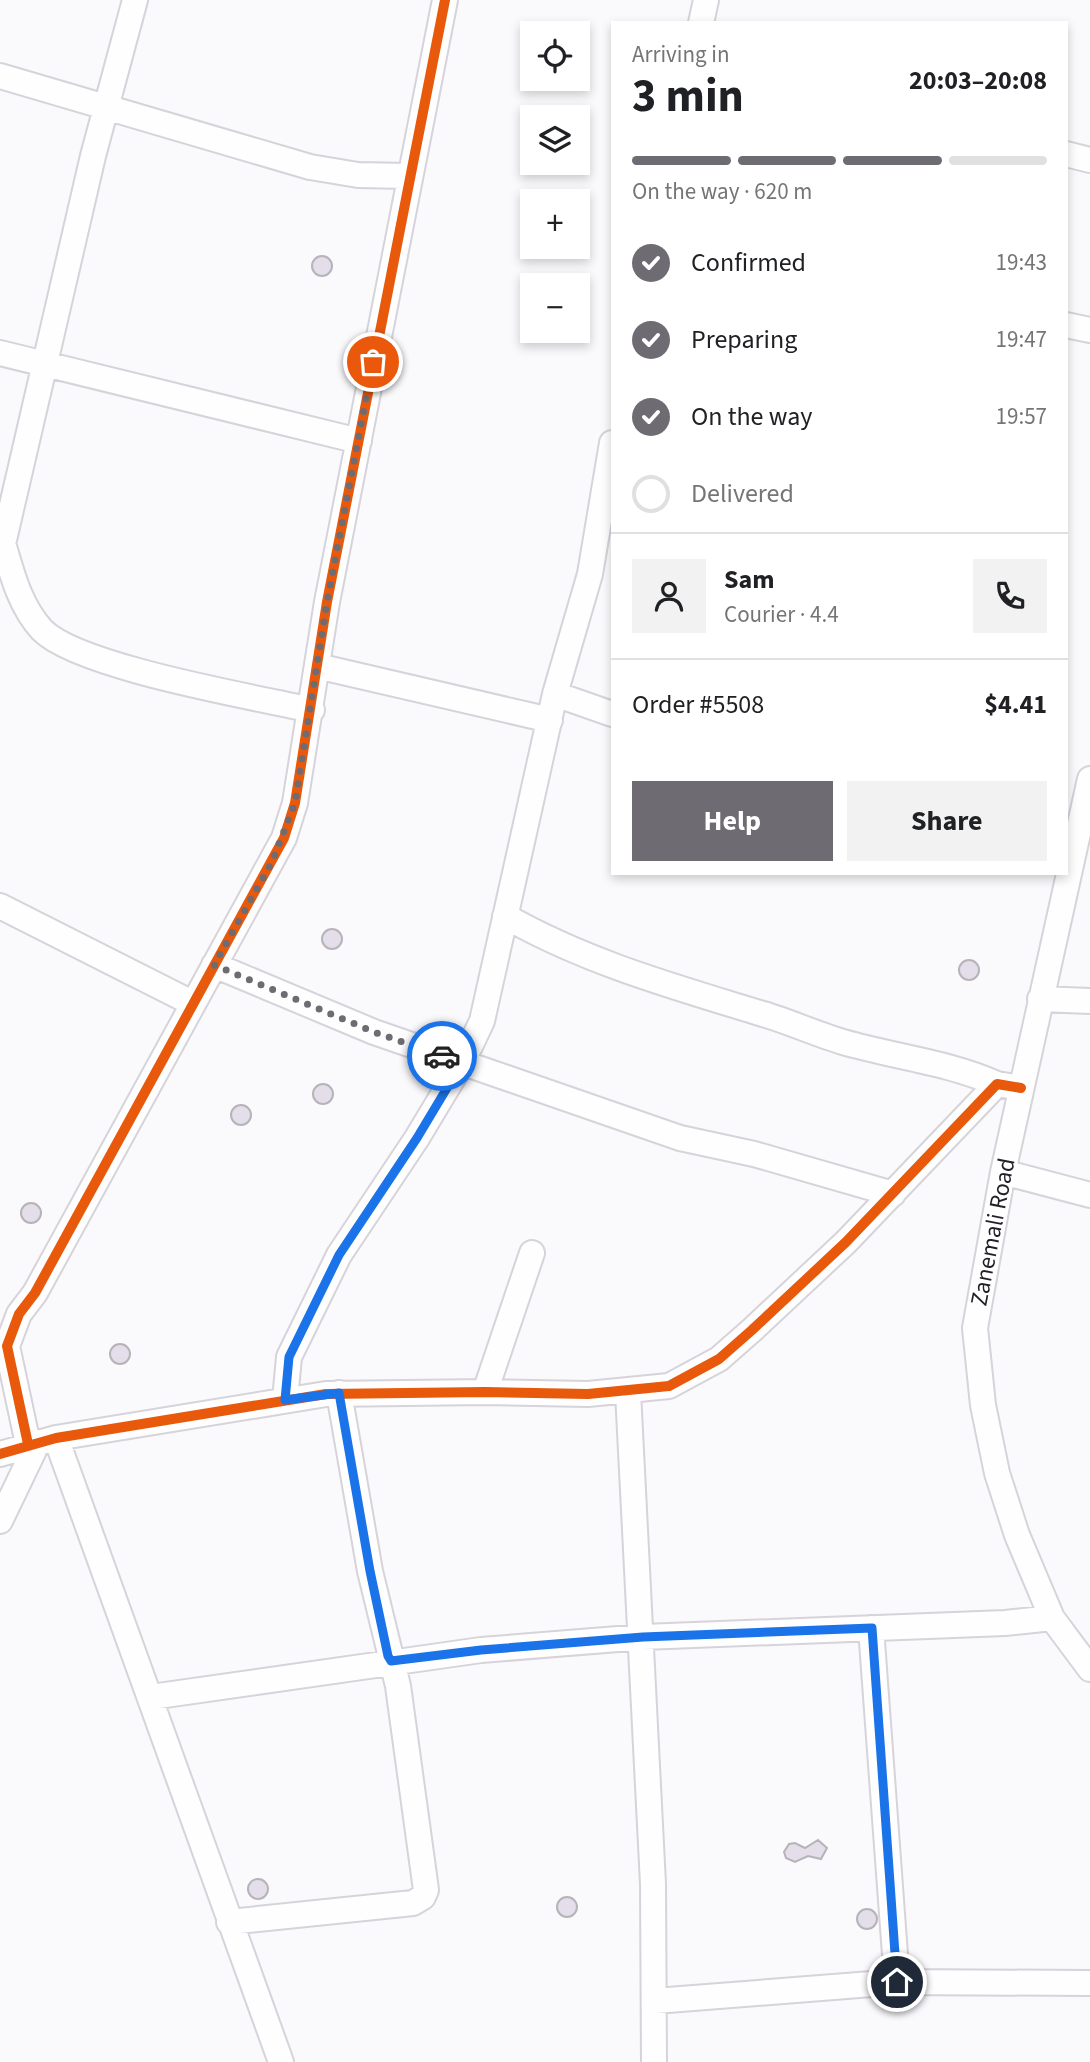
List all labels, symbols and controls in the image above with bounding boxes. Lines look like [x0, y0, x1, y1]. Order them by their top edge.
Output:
map controls [520, 21, 590, 343]
button: locate [520, 21, 590, 91]
text: Arriving in [632, 38, 730, 71]
text: 20:03–20:08 [909, 62, 1047, 99]
text: 3 min [632, 64, 744, 129]
button: layers [520, 105, 590, 175]
text: On the way · 620 m [632, 175, 812, 208]
button: + [520, 189, 590, 259]
icon: check [632, 244, 670, 282]
text: Confirmed [691, 244, 806, 281]
text: 19:43 [996, 246, 1047, 279]
button: − [520, 273, 590, 343]
icon: check [632, 321, 670, 359]
text: Preparing [691, 321, 797, 358]
text: 19:47 [996, 323, 1047, 356]
pin [343, 332, 403, 392]
icon: bag [354, 343, 392, 381]
icon: check [632, 398, 670, 436]
text: On the way [691, 398, 812, 435]
text: 19:57 [996, 400, 1047, 433]
text: Delivered [691, 475, 794, 512]
button: person [632, 559, 706, 633]
button: phone [973, 559, 1047, 633]
text: Sam [724, 561, 774, 598]
text: Courier · 4.4 [724, 598, 839, 631]
text: Order #5508 [632, 686, 764, 723]
text: $4.41 [984, 686, 1047, 723]
button: Help [632, 781, 833, 861]
button: Share [847, 781, 1047, 861]
courier [407, 1021, 477, 1091]
icon: car [423, 1037, 461, 1075]
street label: Zanemali Road [962, 1155, 1024, 1309]
pin [867, 1952, 927, 2012]
icon: home [878, 1963, 916, 2001]

